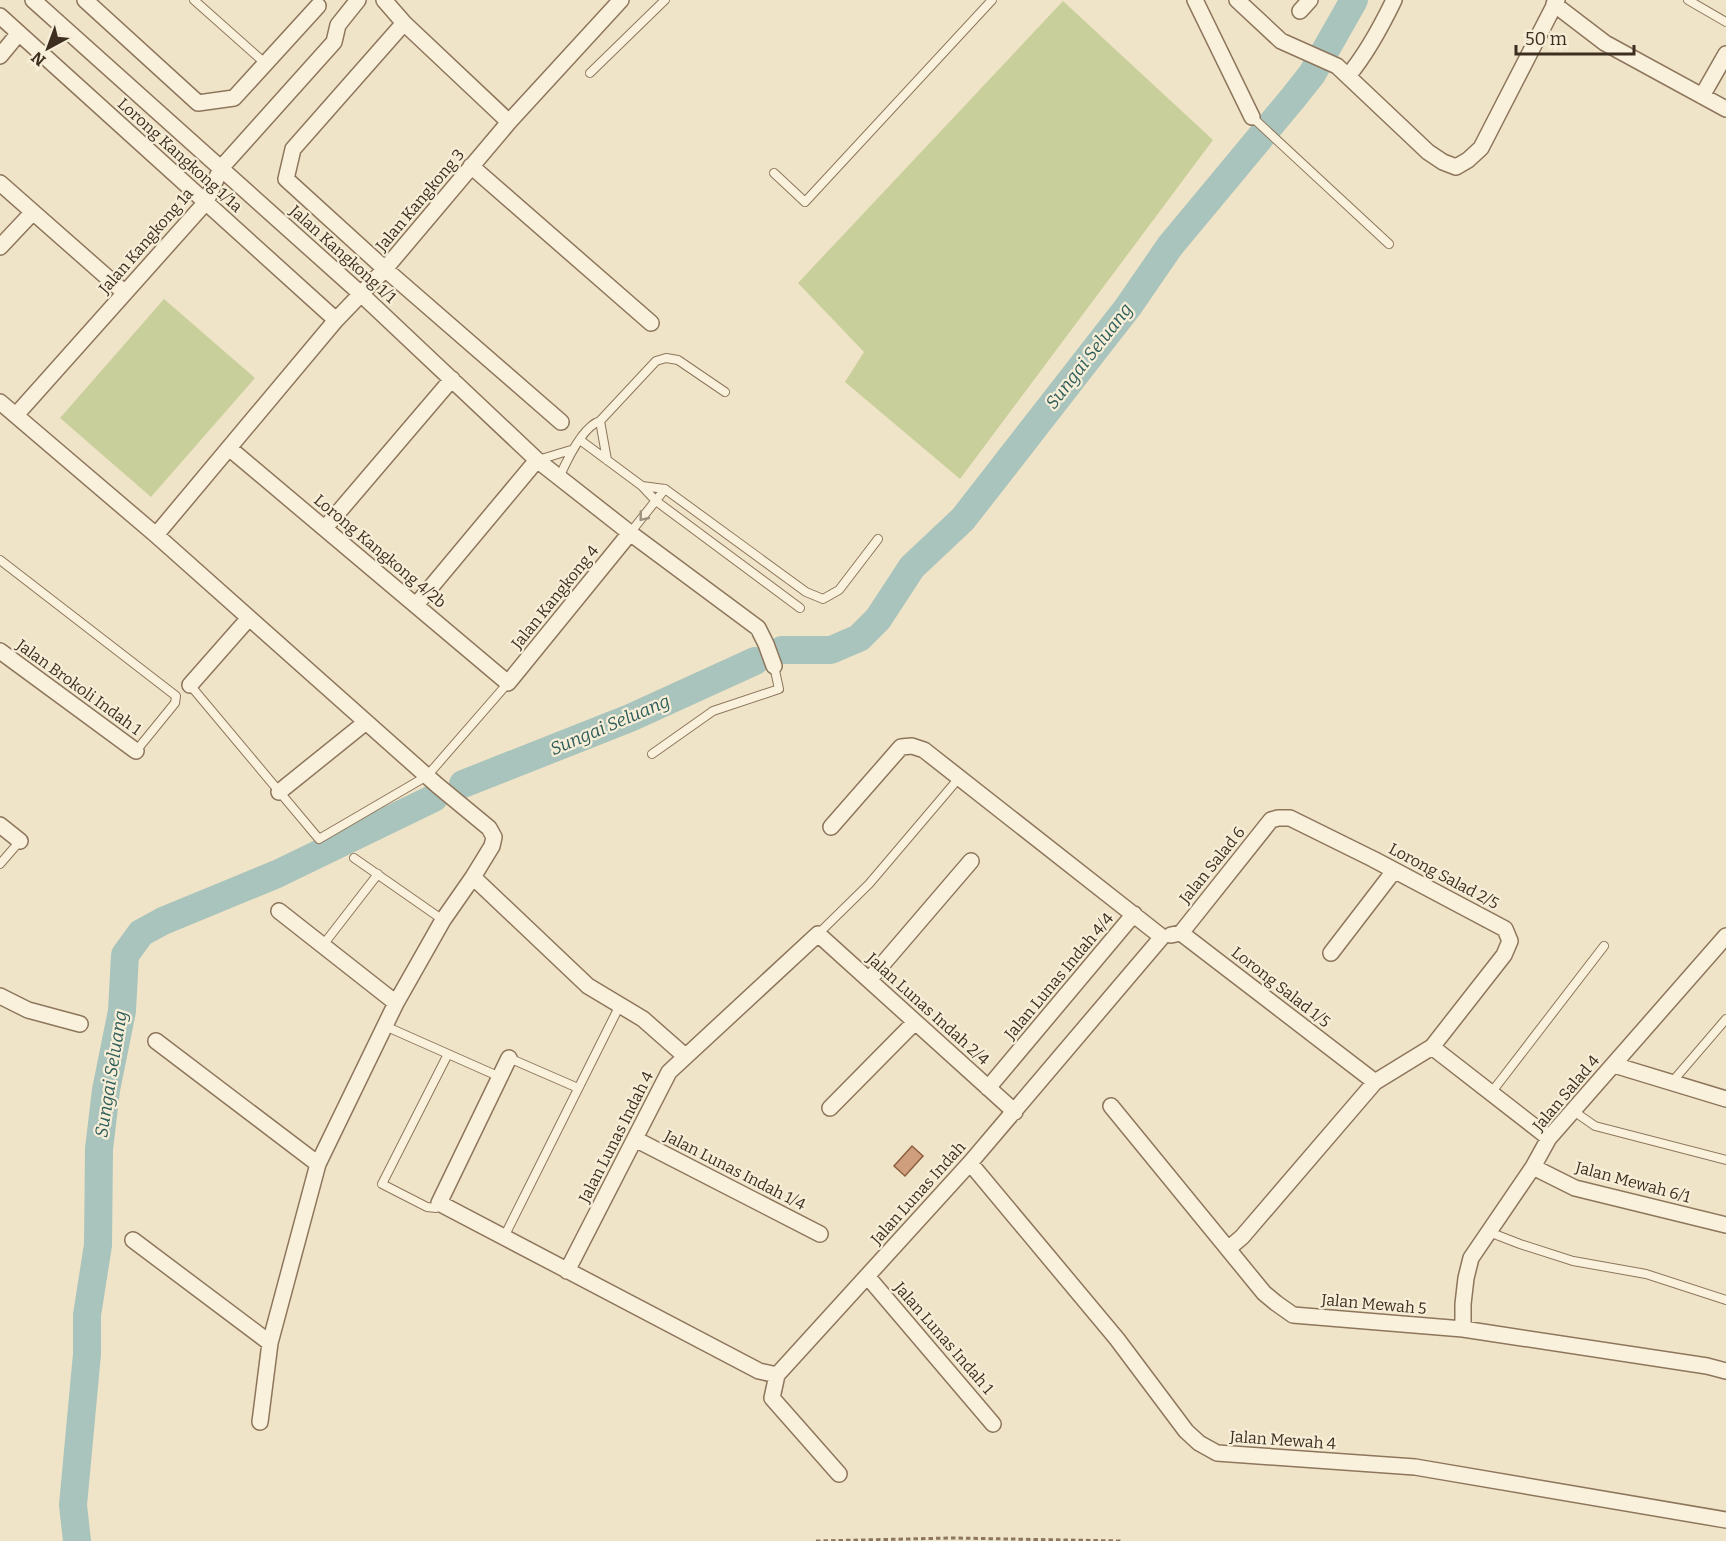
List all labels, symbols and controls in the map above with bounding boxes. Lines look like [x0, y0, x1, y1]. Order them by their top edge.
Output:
north arrow [18, 18, 78, 78]
scale bar [1516, 18, 1634, 56]
text: 50 m [1525, 28, 1567, 50]
text: N [28, 48, 49, 70]
street label: Lorong Kangkong 1/1a [114, 94, 246, 216]
street label: Jalan Kangkong 3 [371, 145, 468, 256]
street label: Jalan Kangkong 1a [94, 184, 197, 298]
street label: Jalan Kangkong 1/1 [285, 201, 400, 307]
water label: Sungai Seluang [1041, 299, 1137, 413]
street label: Lorong Kangkong 4/2b [310, 490, 450, 612]
one-way arrow [639, 510, 650, 521]
street label: Jalan Kangkong 4 [507, 541, 603, 653]
street label: Jalan Brokoli Indah 1 [12, 635, 146, 739]
water label: Sungai Seluang [547, 690, 673, 760]
street label: Jalan Salad 6 [1175, 823, 1249, 908]
street label: Lorong Salad 2/5 [1386, 839, 1502, 913]
street label: Jalan Lunas Indah 4/4 [1000, 908, 1118, 1044]
street label: Lorong Salad 1/5 [1228, 943, 1334, 1031]
street label: Jalan Lunas Indah 2/4 [862, 948, 994, 1070]
water label: Sungai Seluang [90, 1009, 132, 1139]
street label: Jalan Salad 4 [1528, 1051, 1604, 1136]
street label: Jalan Lunas Indah 4 [574, 1068, 658, 1207]
street label: Jalan Lunas Indah 1/4 [660, 1126, 810, 1214]
street label: Jalan Lunas Indah [866, 1138, 969, 1249]
street label: Jalan Mewah 6/1 [1573, 1157, 1693, 1207]
street label: Jalan Lunas Indah 1 [890, 1277, 998, 1398]
street label: Jalan Mewah 5 [1320, 1290, 1427, 1318]
street label: Jalan Mewah 4 [1228, 1427, 1337, 1453]

